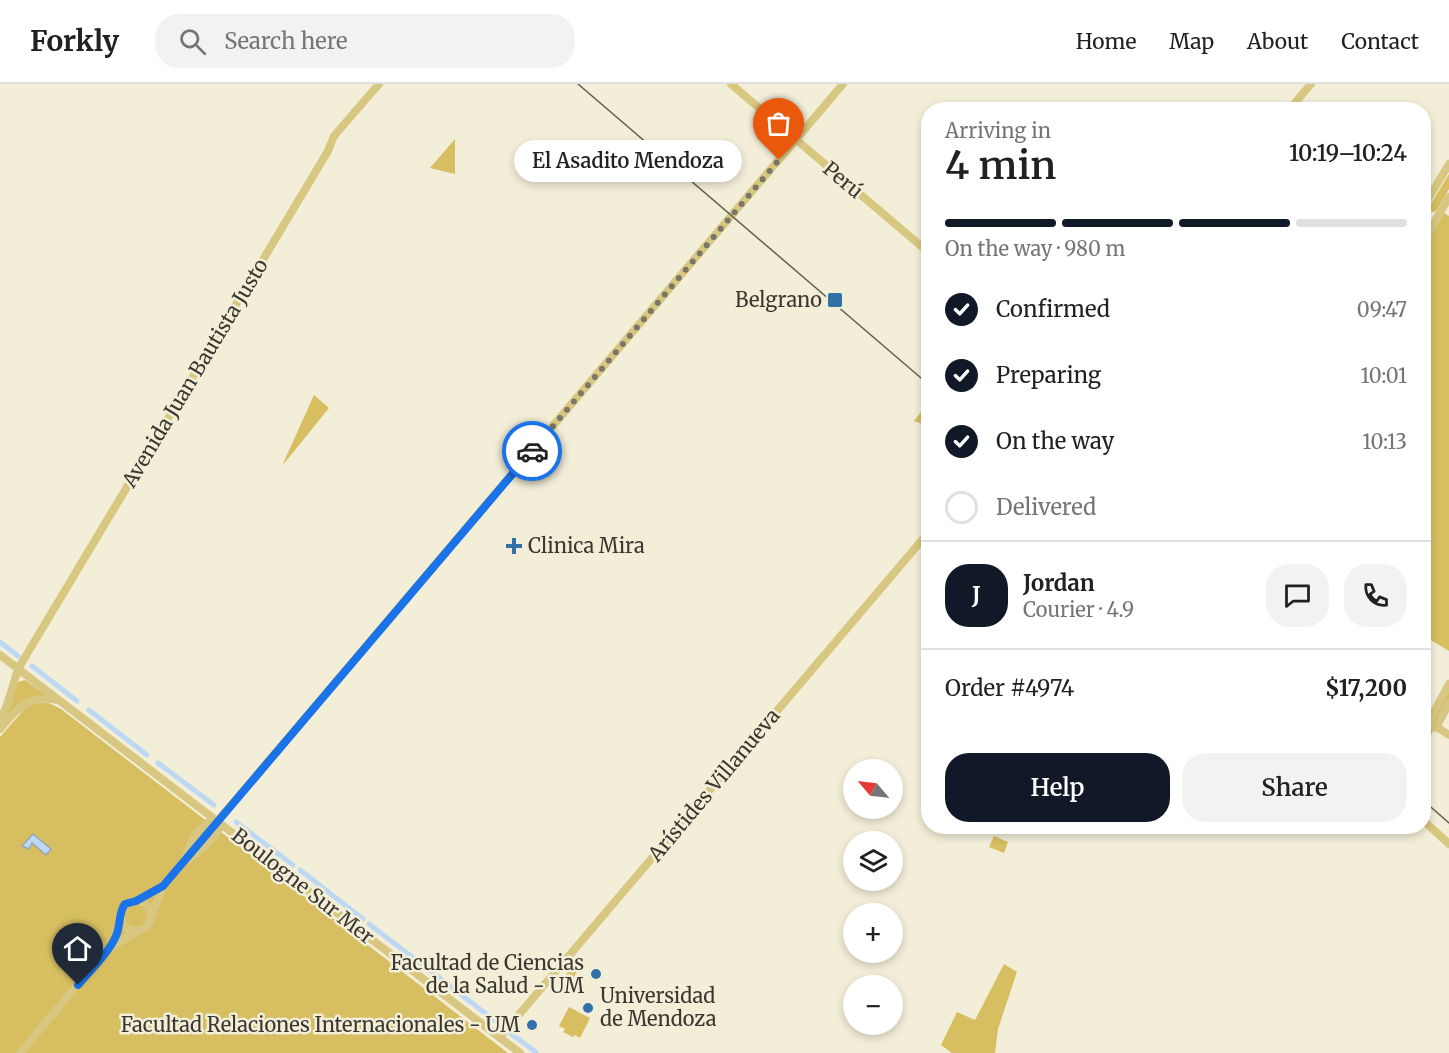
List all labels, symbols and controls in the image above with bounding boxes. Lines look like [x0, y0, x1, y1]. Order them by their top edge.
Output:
search box [155, 14, 575, 68]
text: Forkly [30, 23, 119, 59]
icon: search [176, 25, 209, 58]
text: Search here [224, 27, 348, 55]
text: Home [1076, 28, 1136, 55]
text: Map [1169, 28, 1214, 55]
text: About [1247, 28, 1308, 55]
text: Contact [1341, 28, 1419, 55]
pin [753, 98, 804, 160]
icon: bag [762, 107, 795, 140]
text: Arriving in [945, 118, 1051, 143]
callout: El Asadito Mendoza [515, 139, 743, 181]
text: 10:19–10:24 [1289, 139, 1407, 167]
text: 4 min [945, 141, 1056, 190]
text: El Asadito Mendoza [532, 148, 724, 173]
street label: Perú [818, 156, 868, 204]
text: On the way · 980 m [945, 236, 1125, 261]
street label: Avenida Juan Bautista Justo [116, 254, 273, 492]
place label: Belgrano [735, 287, 822, 312]
marker: Belgrano [826, 291, 844, 309]
icon: check [945, 293, 978, 326]
text: Confirmed [996, 295, 1110, 323]
text: 09:47 [1357, 297, 1407, 322]
icon: check [945, 359, 978, 392]
text: Preparing [996, 361, 1101, 389]
text: 10:01 [1361, 363, 1407, 388]
courier [502, 421, 562, 481]
icon: check [945, 425, 978, 458]
text: On the way [996, 427, 1114, 455]
text: 10:13 [1362, 429, 1407, 454]
icon: car [516, 435, 549, 468]
text: Delivered [996, 493, 1096, 521]
place label: Clinica Mira [528, 533, 645, 558]
marker: Clinica Mira [505, 537, 523, 555]
button: chat [1266, 564, 1329, 627]
button: phone [1344, 564, 1407, 627]
text: Jordan [1023, 569, 1095, 597]
text: J [972, 581, 981, 609]
text: Courier · 4.9 [1023, 597, 1134, 622]
text: Order #4974 [945, 674, 1074, 702]
text: $17,200 [1325, 674, 1407, 702]
street label: Arístides Villanueva [642, 703, 785, 867]
button: Help [945, 753, 1170, 822]
button: Share [1182, 753, 1407, 822]
north arrow [843, 759, 903, 819]
map controls [843, 759, 903, 1035]
street label: Boulogne Sur Mer [227, 822, 379, 949]
button: layers [843, 831, 903, 891]
button: + [843, 903, 903, 963]
pin [52, 923, 103, 985]
icon: home [61, 932, 94, 965]
place label: Facultad de Ciencias de la Salud - UM [390, 950, 584, 998]
marker: Facultad de Ciencias de la Salud - UM [589, 967, 603, 981]
button: − [843, 975, 903, 1035]
place label: Universidad de Mendoza [600, 983, 717, 1031]
marker: Universidad de Mendoza [581, 1001, 595, 1015]
place label: Facultad Relaciones Internacionales - UM [121, 1012, 520, 1037]
marker: Facultad Relaciones Internacionales - UM [525, 1018, 539, 1032]

